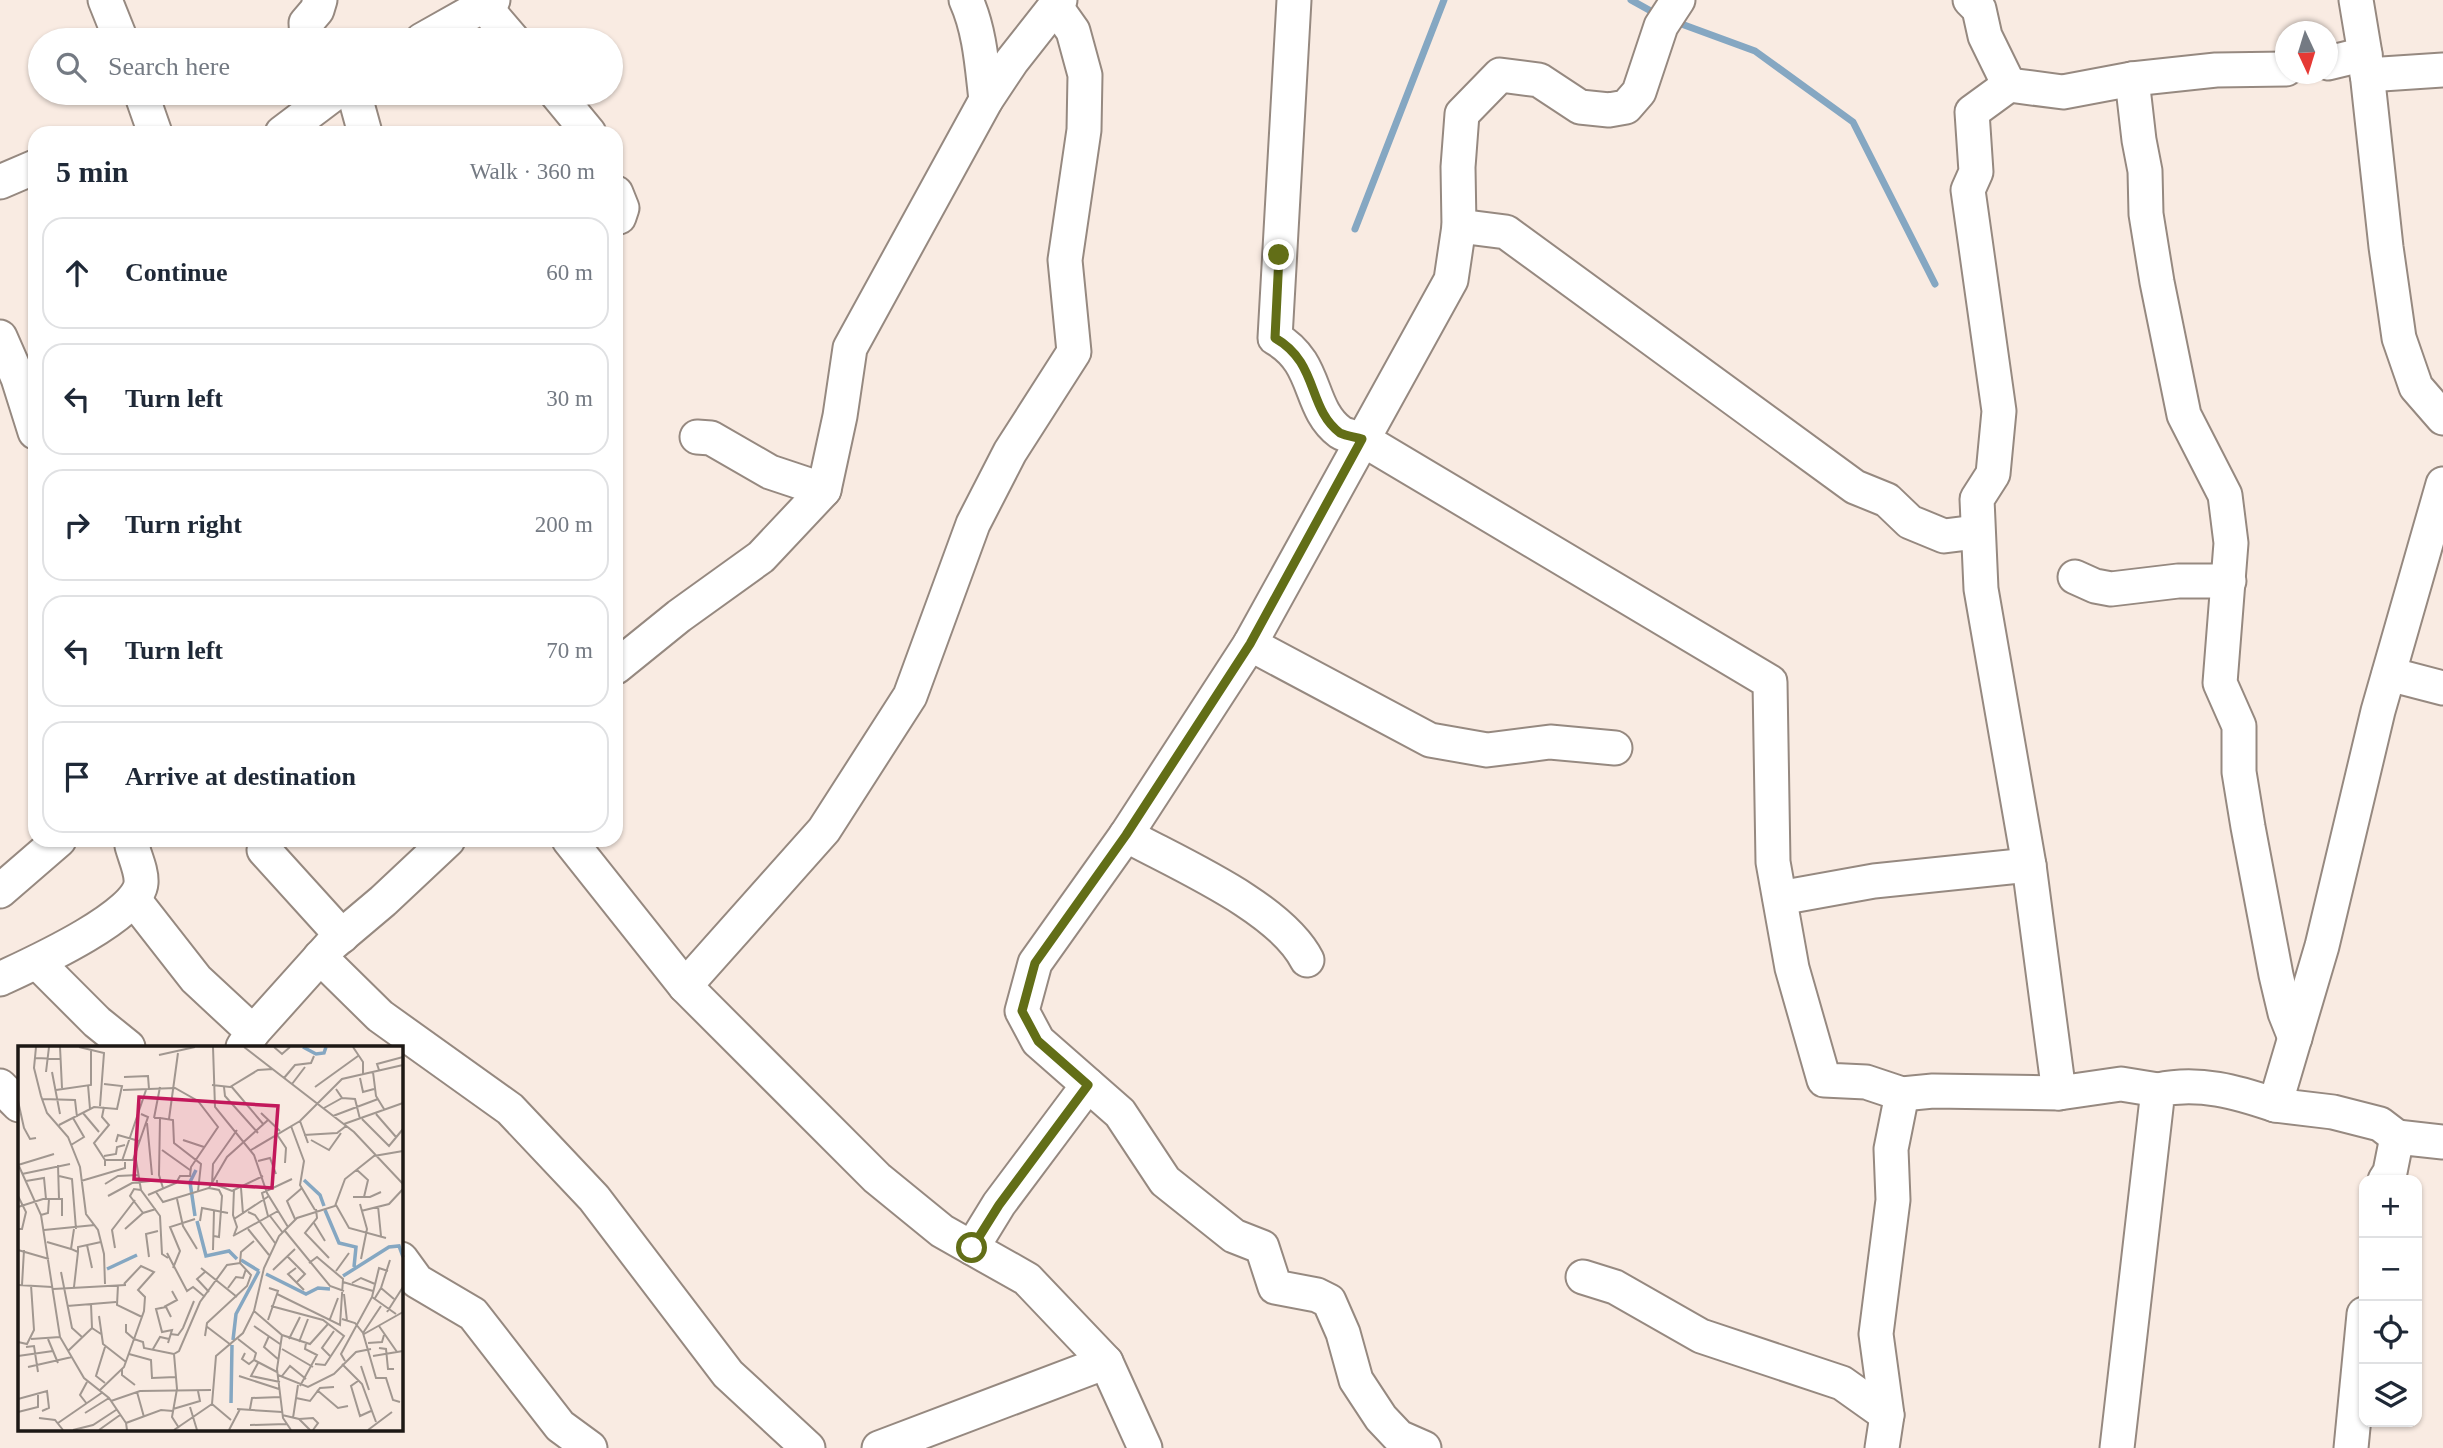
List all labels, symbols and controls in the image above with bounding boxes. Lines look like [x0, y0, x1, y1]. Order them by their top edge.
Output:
north arrow [2275, 21, 2338, 84]
search box [28, 28, 623, 105]
icon: search [52, 48, 90, 86]
text: Search here [108, 52, 230, 81]
text: 5 min [56, 155, 129, 188]
text: Walk · 360 m [470, 159, 595, 184]
route end [1263, 239, 1294, 270]
icon: ahead [58, 254, 96, 292]
text: Continue [125, 258, 228, 287]
text: 60 m [546, 260, 593, 285]
icon: left [58, 380, 96, 418]
text: Turn left [125, 384, 223, 413]
text: 30 m [546, 386, 593, 411]
icon: right [58, 506, 96, 544]
text: Turn right [125, 510, 242, 539]
text: 200 m [535, 512, 593, 537]
icon: left [58, 632, 96, 670]
text: Turn left [125, 636, 223, 665]
text: 70 m [546, 638, 593, 663]
icon: arrive [58, 758, 96, 796]
text: Arrive at destination [125, 762, 356, 791]
inset map [18, 1046, 402, 1430]
map controls [2359, 1175, 2422, 1427]
button: + [2359, 1175, 2422, 1238]
route start [956, 1232, 987, 1263]
button: − [2359, 1238, 2422, 1301]
button: locate [2359, 1301, 2422, 1364]
button: layers [2359, 1364, 2422, 1427]

